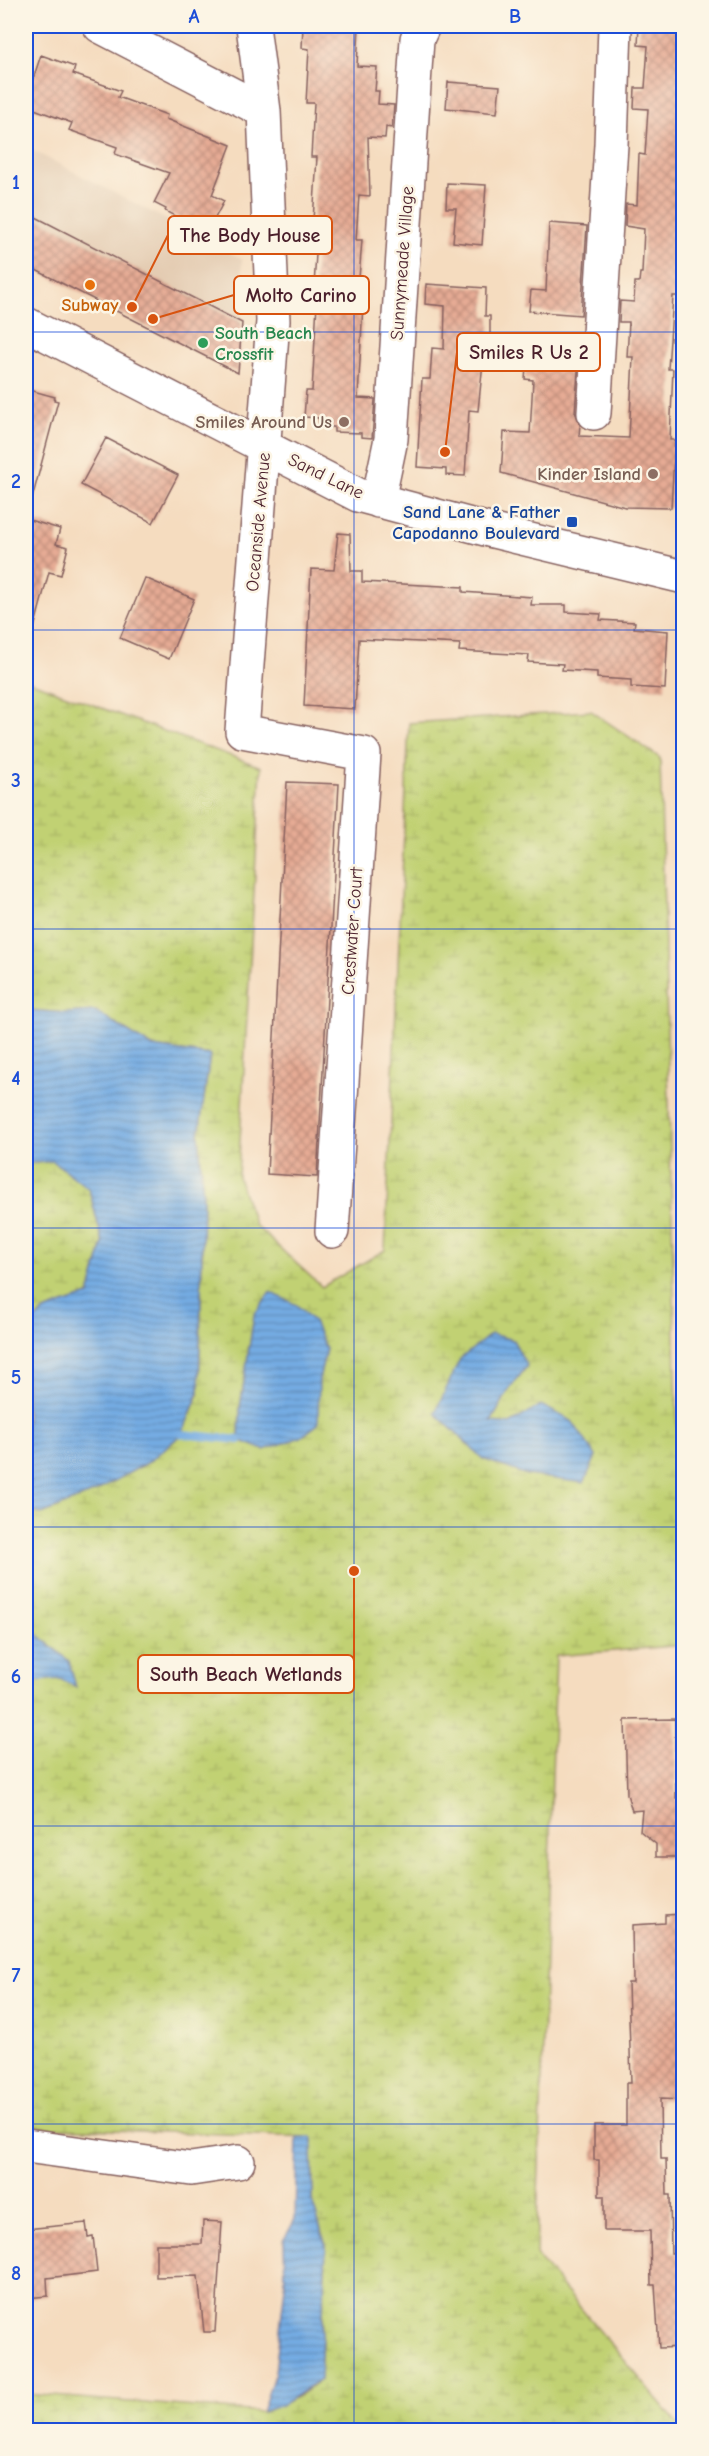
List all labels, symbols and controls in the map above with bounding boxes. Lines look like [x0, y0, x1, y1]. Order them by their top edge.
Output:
text: A [188, 5, 200, 28]
text: B [509, 5, 521, 28]
text: 1 [12, 171, 20, 194]
street label: Sunnymeade Village [387, 185, 418, 341]
callout: The Body House [168, 216, 332, 254]
text: The Body House [180, 224, 320, 247]
callout: Molto Carino [234, 276, 369, 314]
marker: Subway [83, 278, 97, 292]
text: Molto Carino [245, 284, 357, 307]
place label: Subway [61, 295, 119, 316]
place label: South Beach Crossfit [215, 323, 312, 365]
callout: Smiles R Us 2 [457, 333, 600, 371]
marker: South Beach Crossfit [196, 336, 210, 350]
text: Smiles R Us 2 [469, 341, 589, 364]
place label: Smiles Around Us [195, 412, 332, 433]
marker: Smiles Around Us [337, 415, 351, 429]
street label: Sand Lane [284, 449, 367, 504]
street label: Oceanside Avenue [242, 452, 275, 592]
place label: Kinder Island [537, 464, 641, 485]
marker: Kinder Island [646, 467, 660, 481]
text: 2 [11, 470, 21, 493]
place label: Sand Lane & Father Capodanno Boulevard [392, 502, 561, 544]
marker: Sand Lane & Father Capodanno Boulevard [565, 515, 579, 529]
text: 3 [11, 769, 21, 792]
street label: Crestwater Court [338, 866, 368, 996]
text: 4 [11, 1067, 21, 1090]
text: 5 [11, 1366, 21, 1389]
callout: South Beach Wetlands [138, 1655, 354, 1693]
text: South Beach Wetlands [150, 1663, 342, 1686]
text: 6 [11, 1665, 21, 1688]
text: 7 [12, 1964, 21, 1987]
text: 8 [11, 2262, 21, 2285]

